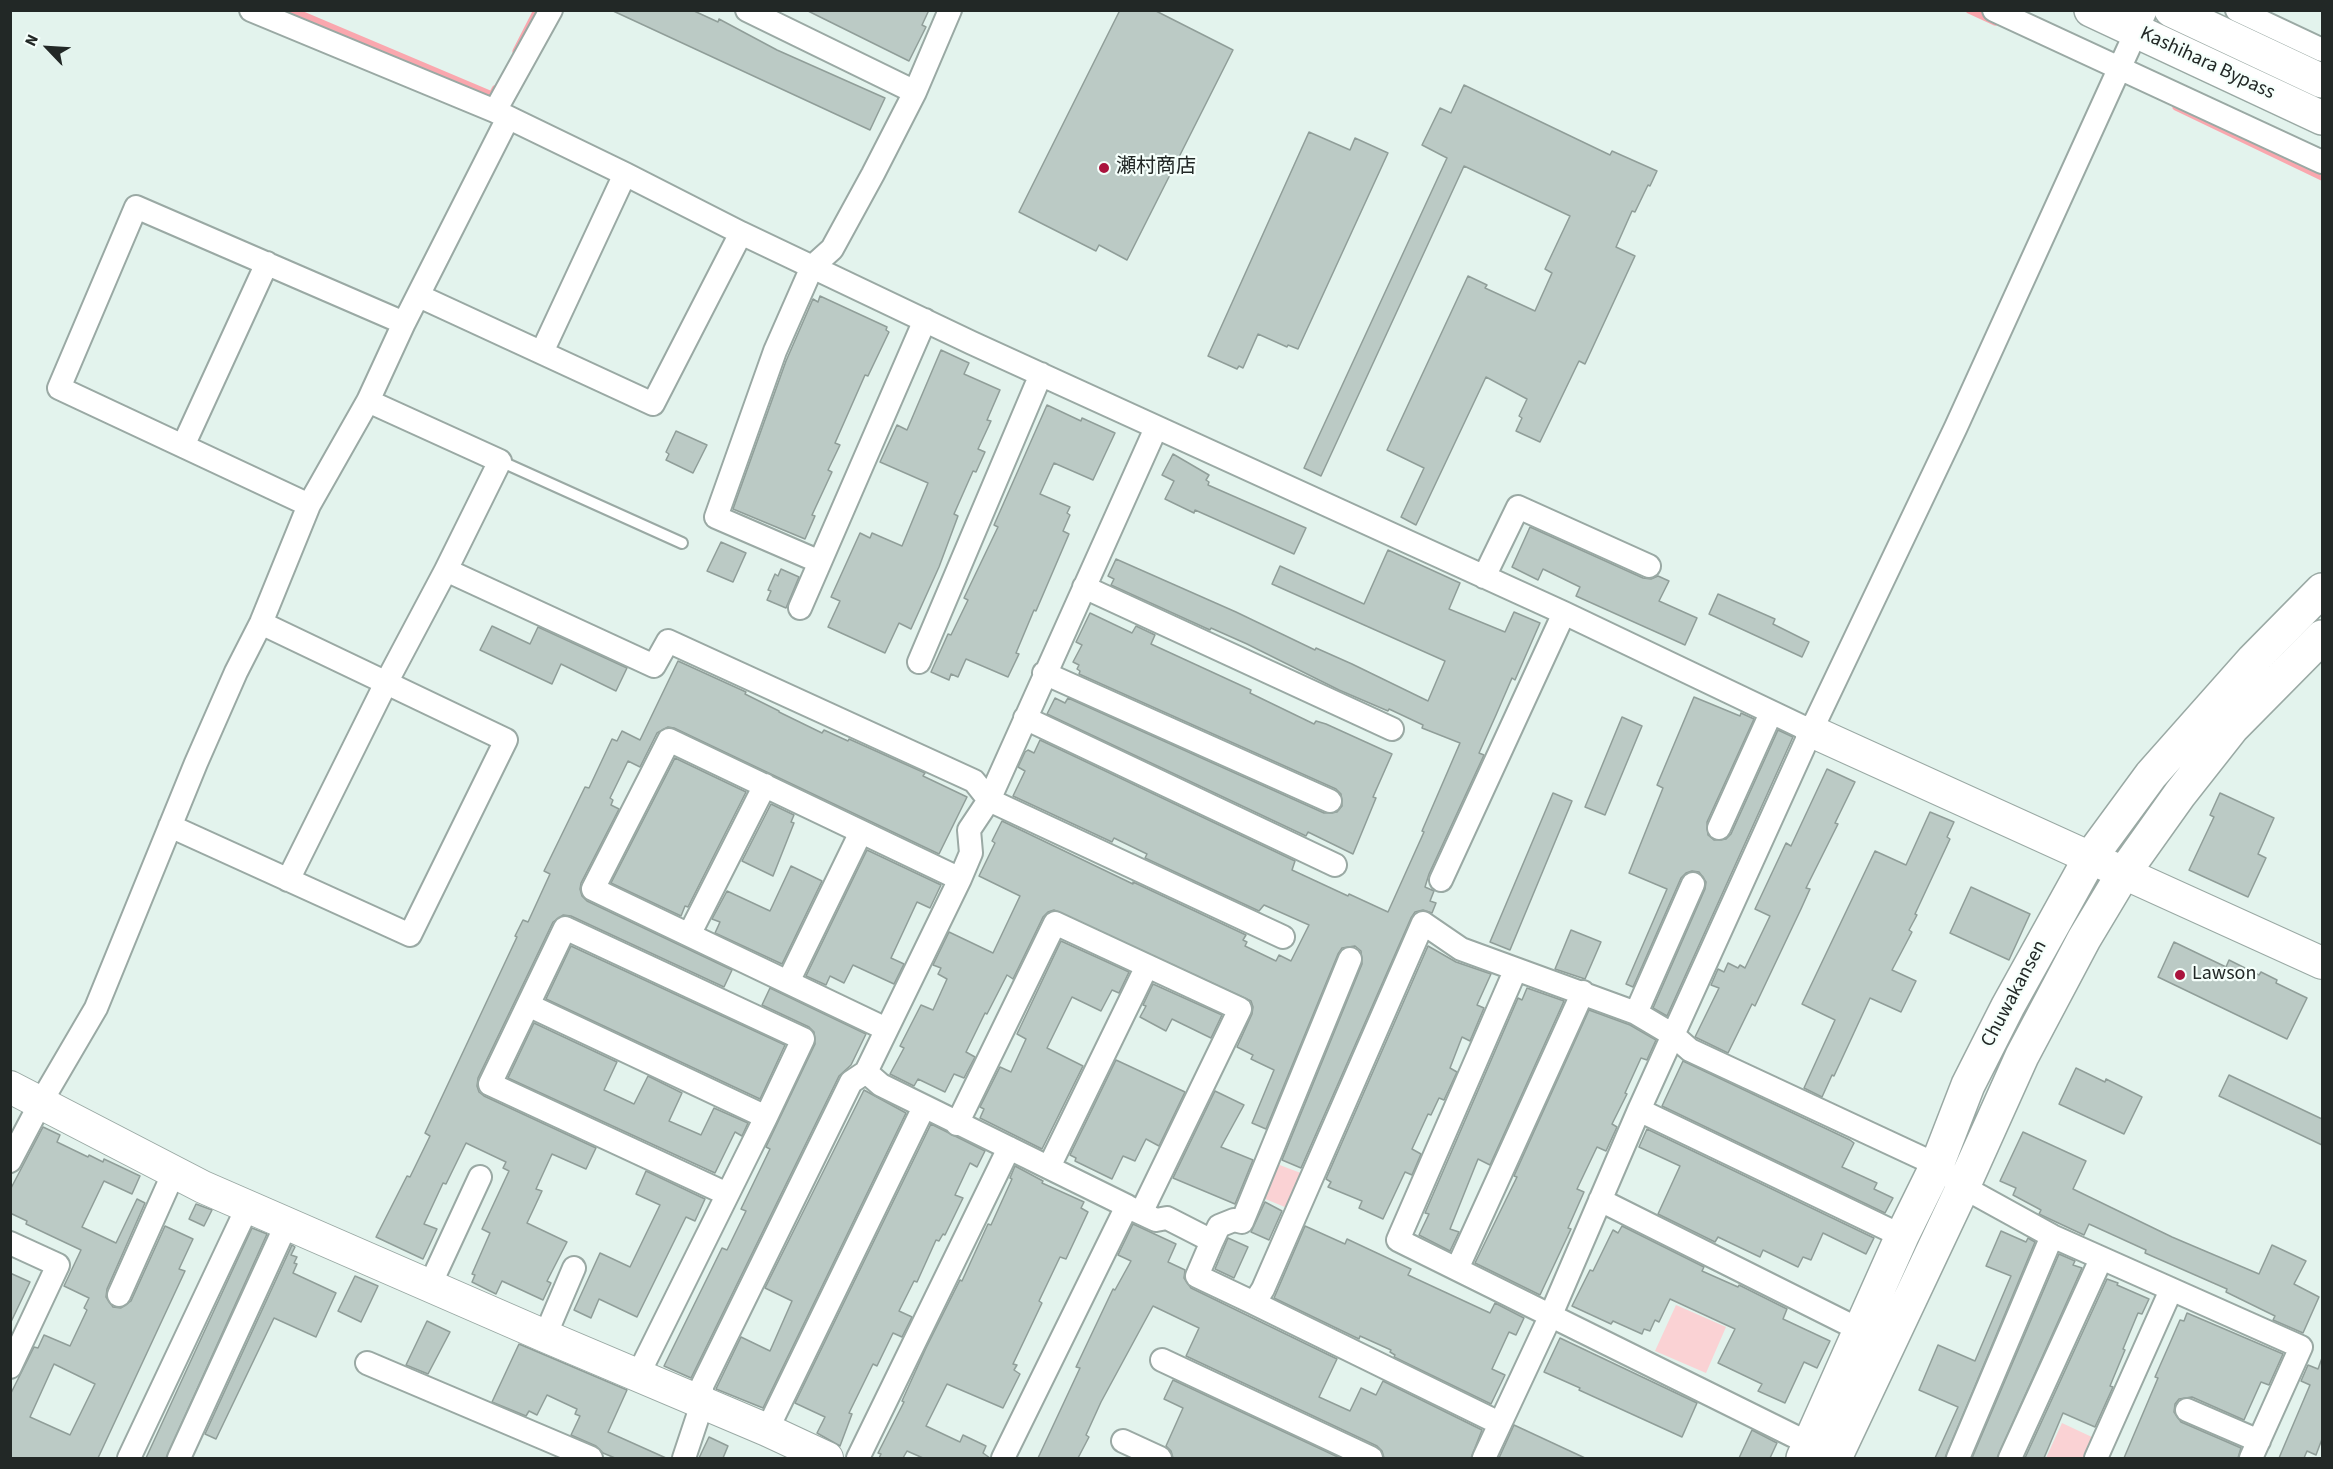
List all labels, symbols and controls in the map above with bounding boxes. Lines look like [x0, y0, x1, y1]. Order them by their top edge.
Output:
north arrow [18, 18, 78, 78]
street label: Kashihara Bypass [2136, 22, 2278, 106]
text: N [19, 31, 44, 50]
place label: 瀬村商店 [1116, 156, 1196, 180]
marker: 瀬村商店 [1097, 161, 1111, 175]
street label: Chuwakansen [1977, 937, 2053, 1051]
place label: Lawson [2192, 963, 2256, 987]
marker: Lawson [2173, 968, 2187, 982]

